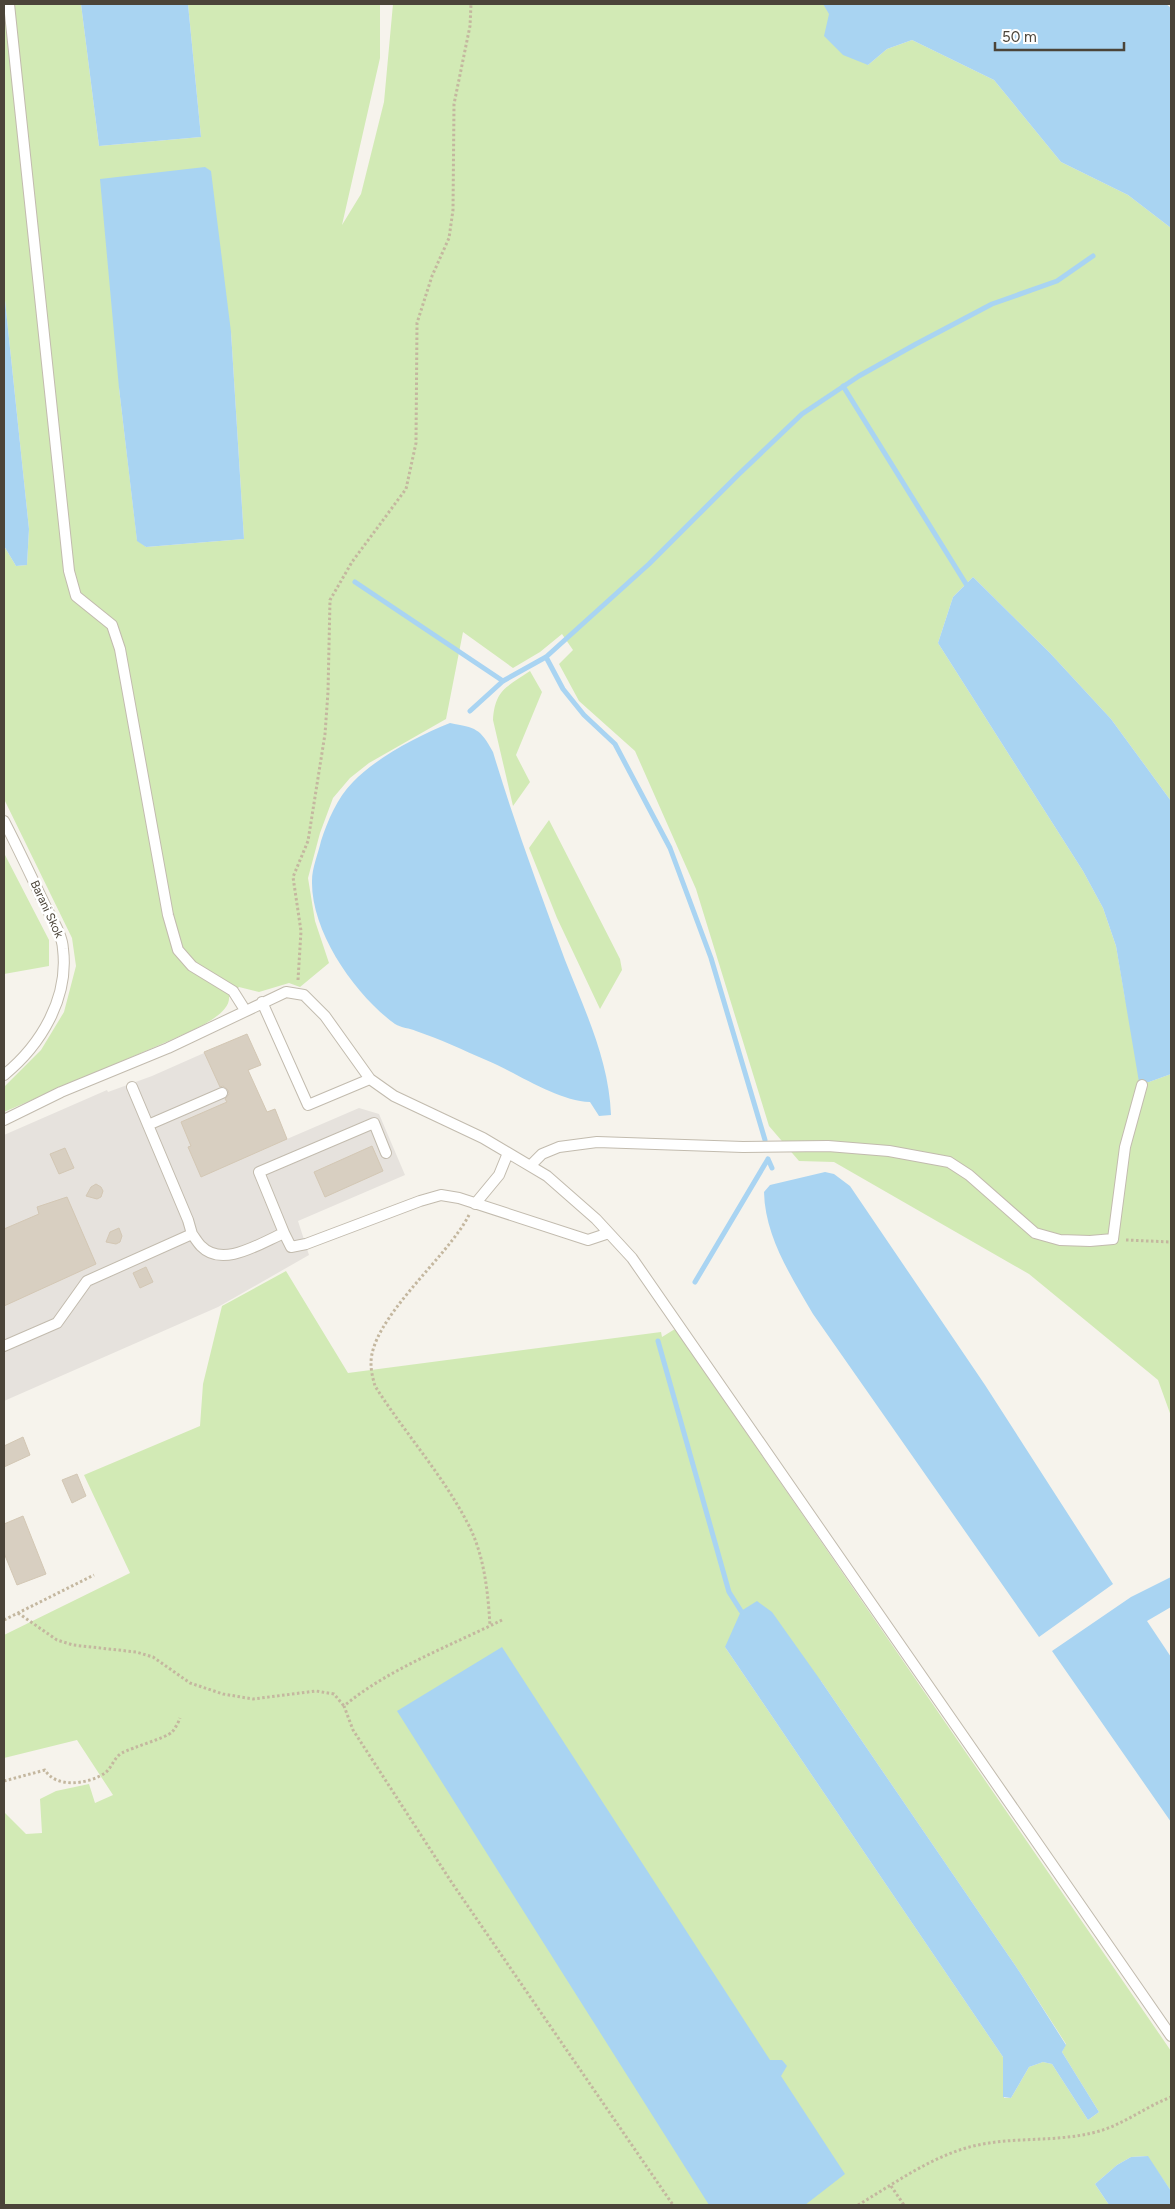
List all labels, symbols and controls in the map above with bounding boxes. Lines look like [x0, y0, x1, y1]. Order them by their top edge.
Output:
scale bar [995, 20, 1124, 52]
text: 50 m [1002, 28, 1037, 46]
street label: Barani Skok [28, 878, 67, 940]

